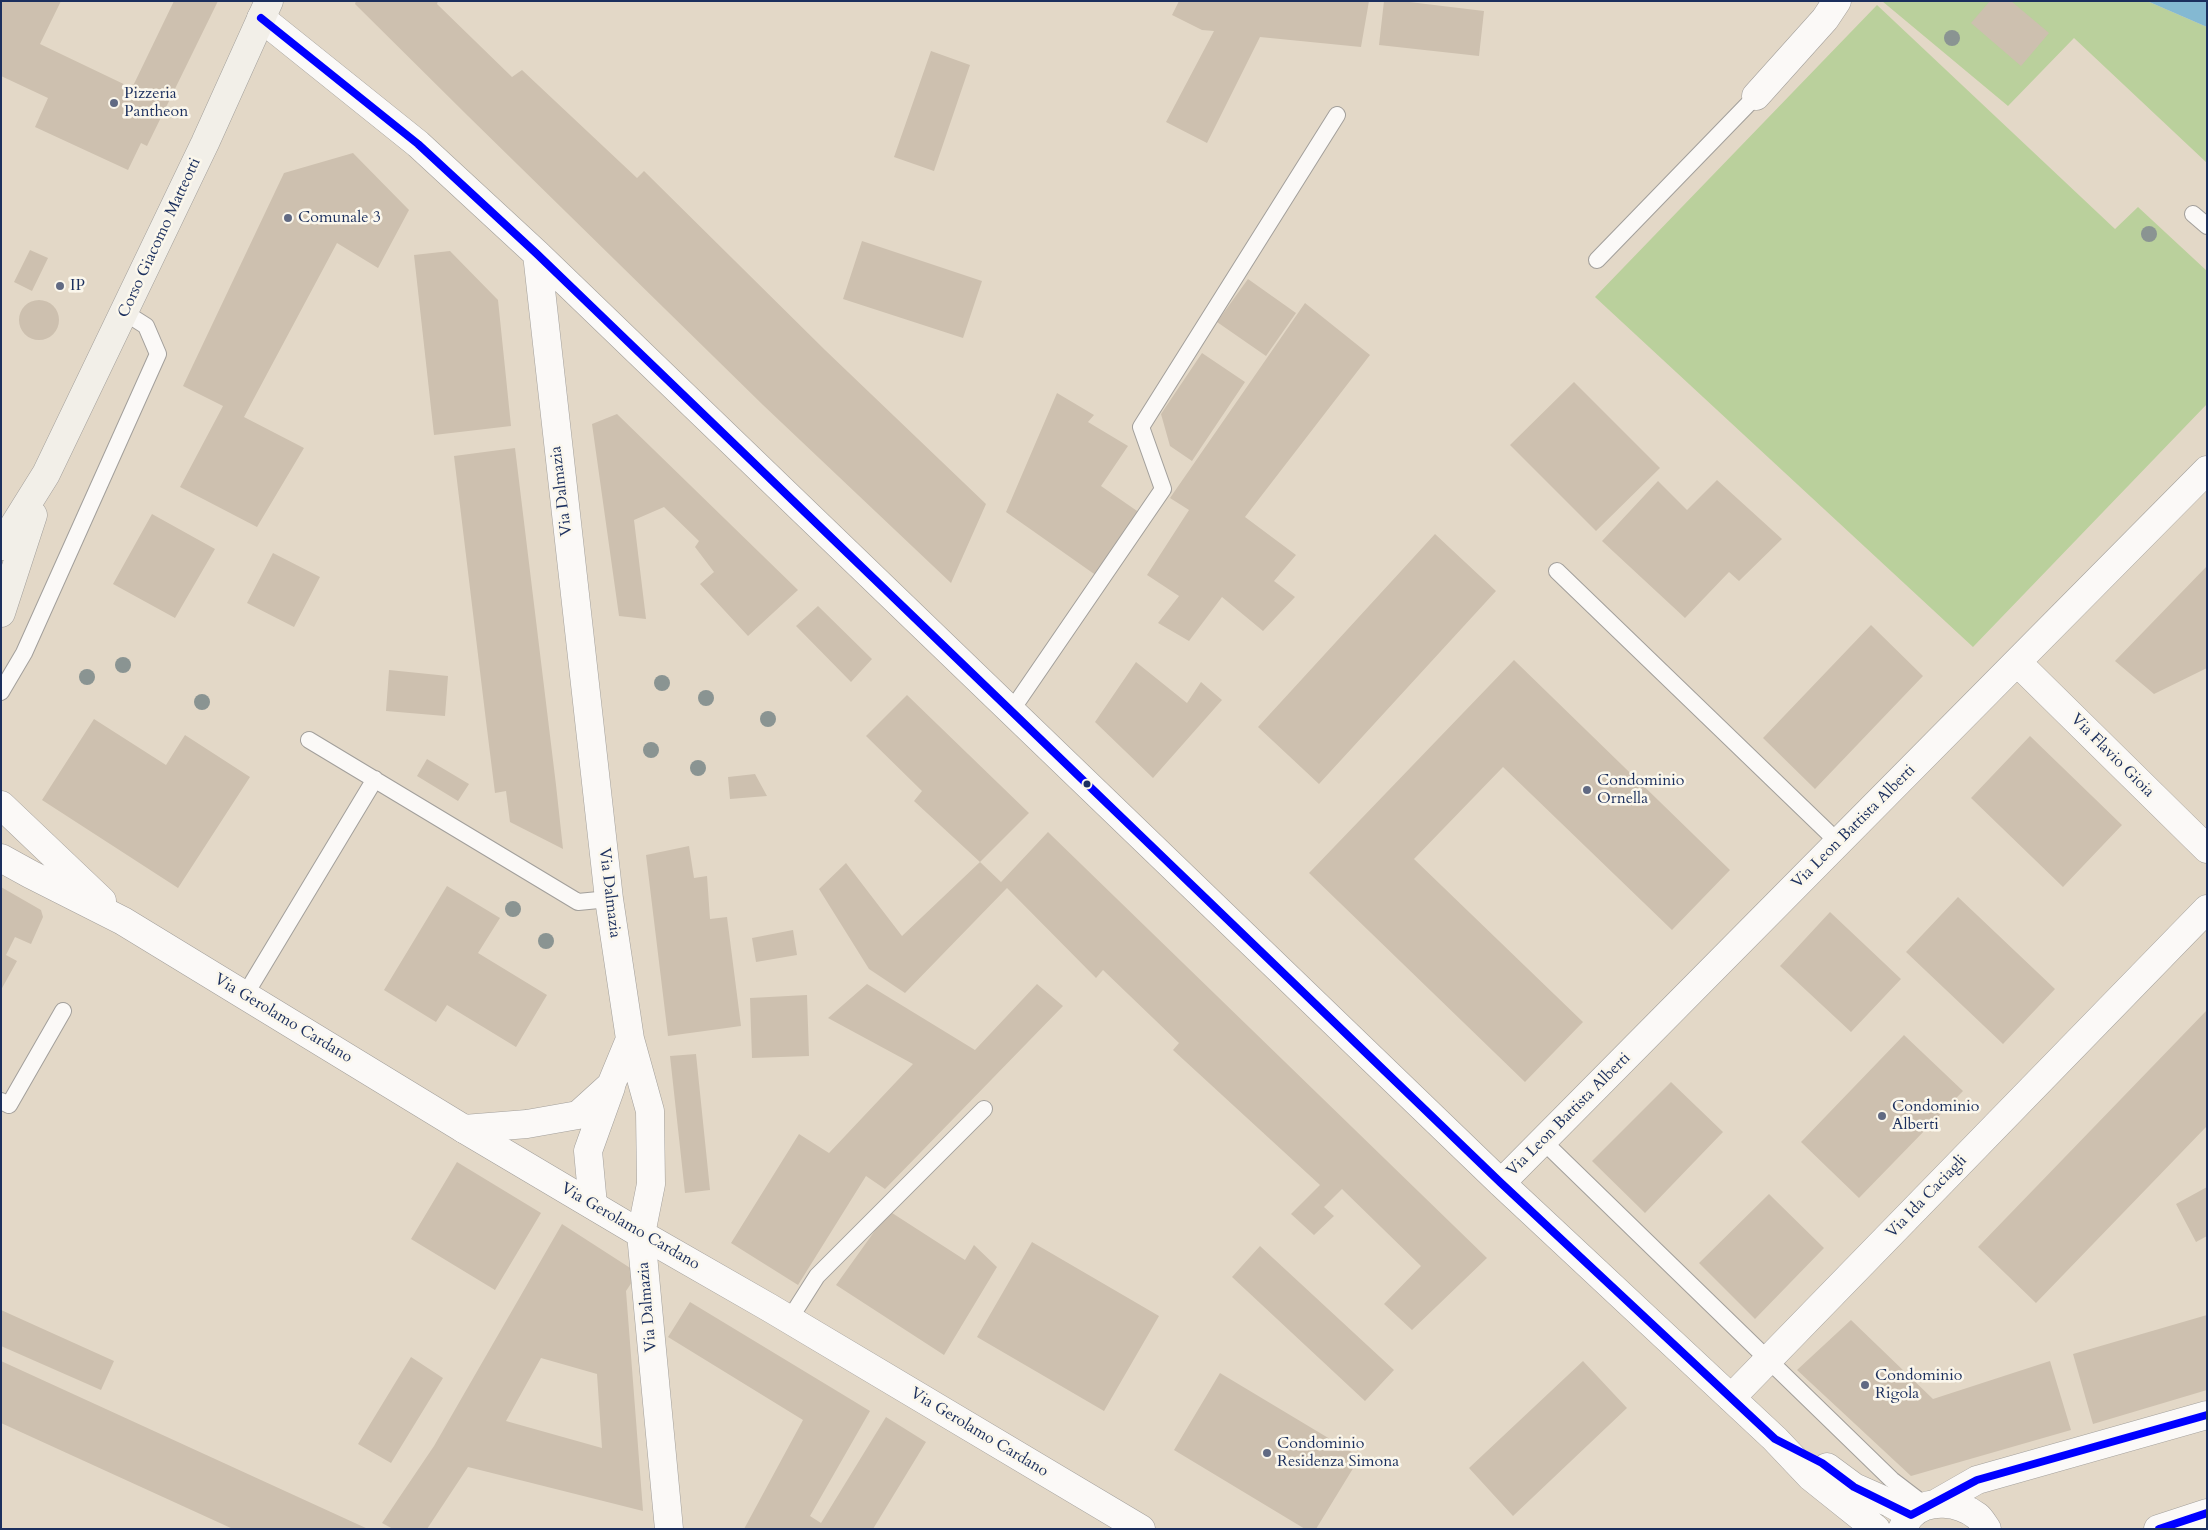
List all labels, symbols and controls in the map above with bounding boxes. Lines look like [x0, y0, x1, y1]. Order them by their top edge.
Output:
place label: Pizzeria Pantheon [124, 84, 188, 122]
marker: Pizzeria Pantheon [108, 97, 120, 109]
street label: Corso Giacomo Matteotti [115, 155, 205, 321]
place label: Comunale 3 [298, 208, 381, 228]
marker: Comunale 3 [282, 212, 294, 224]
place label: IP [70, 276, 85, 296]
marker: IP [54, 280, 66, 292]
street label: Via Dalmazia [547, 445, 577, 537]
street label: Via Flavio Gioia [2066, 710, 2158, 802]
street label: Via Leon Battista Alberti [1788, 761, 1920, 893]
place label: Condominio Ornella [1597, 771, 1684, 809]
unlabelled marker [1082, 779, 1092, 789]
marker: Condominio Ornella [1581, 784, 1593, 796]
street label: Via Dalmazia [594, 847, 624, 939]
street label: Via Gerolamo Cardano [211, 970, 355, 1068]
street label: Via Leon Battista Alberti [1503, 1049, 1635, 1181]
place label: Condominio Alberti [1892, 1097, 1979, 1135]
marker: Condominio Alberti [1876, 1110, 1888, 1122]
street label: Via Ida Caciagli [1883, 1151, 1971, 1243]
street label: Via Gerolamo Cardano [557, 1179, 703, 1275]
street label: Via Dalmazia [634, 1261, 662, 1353]
place label: Condominio Rigola [1875, 1366, 1962, 1404]
marker: Condominio Rigola [1859, 1379, 1871, 1391]
street label: Via Gerolamo Cardano [907, 1384, 1051, 1482]
place label: Condominio Residenza Simona [1277, 1434, 1399, 1472]
marker: Condominio Residenza Simona [1261, 1447, 1273, 1459]

